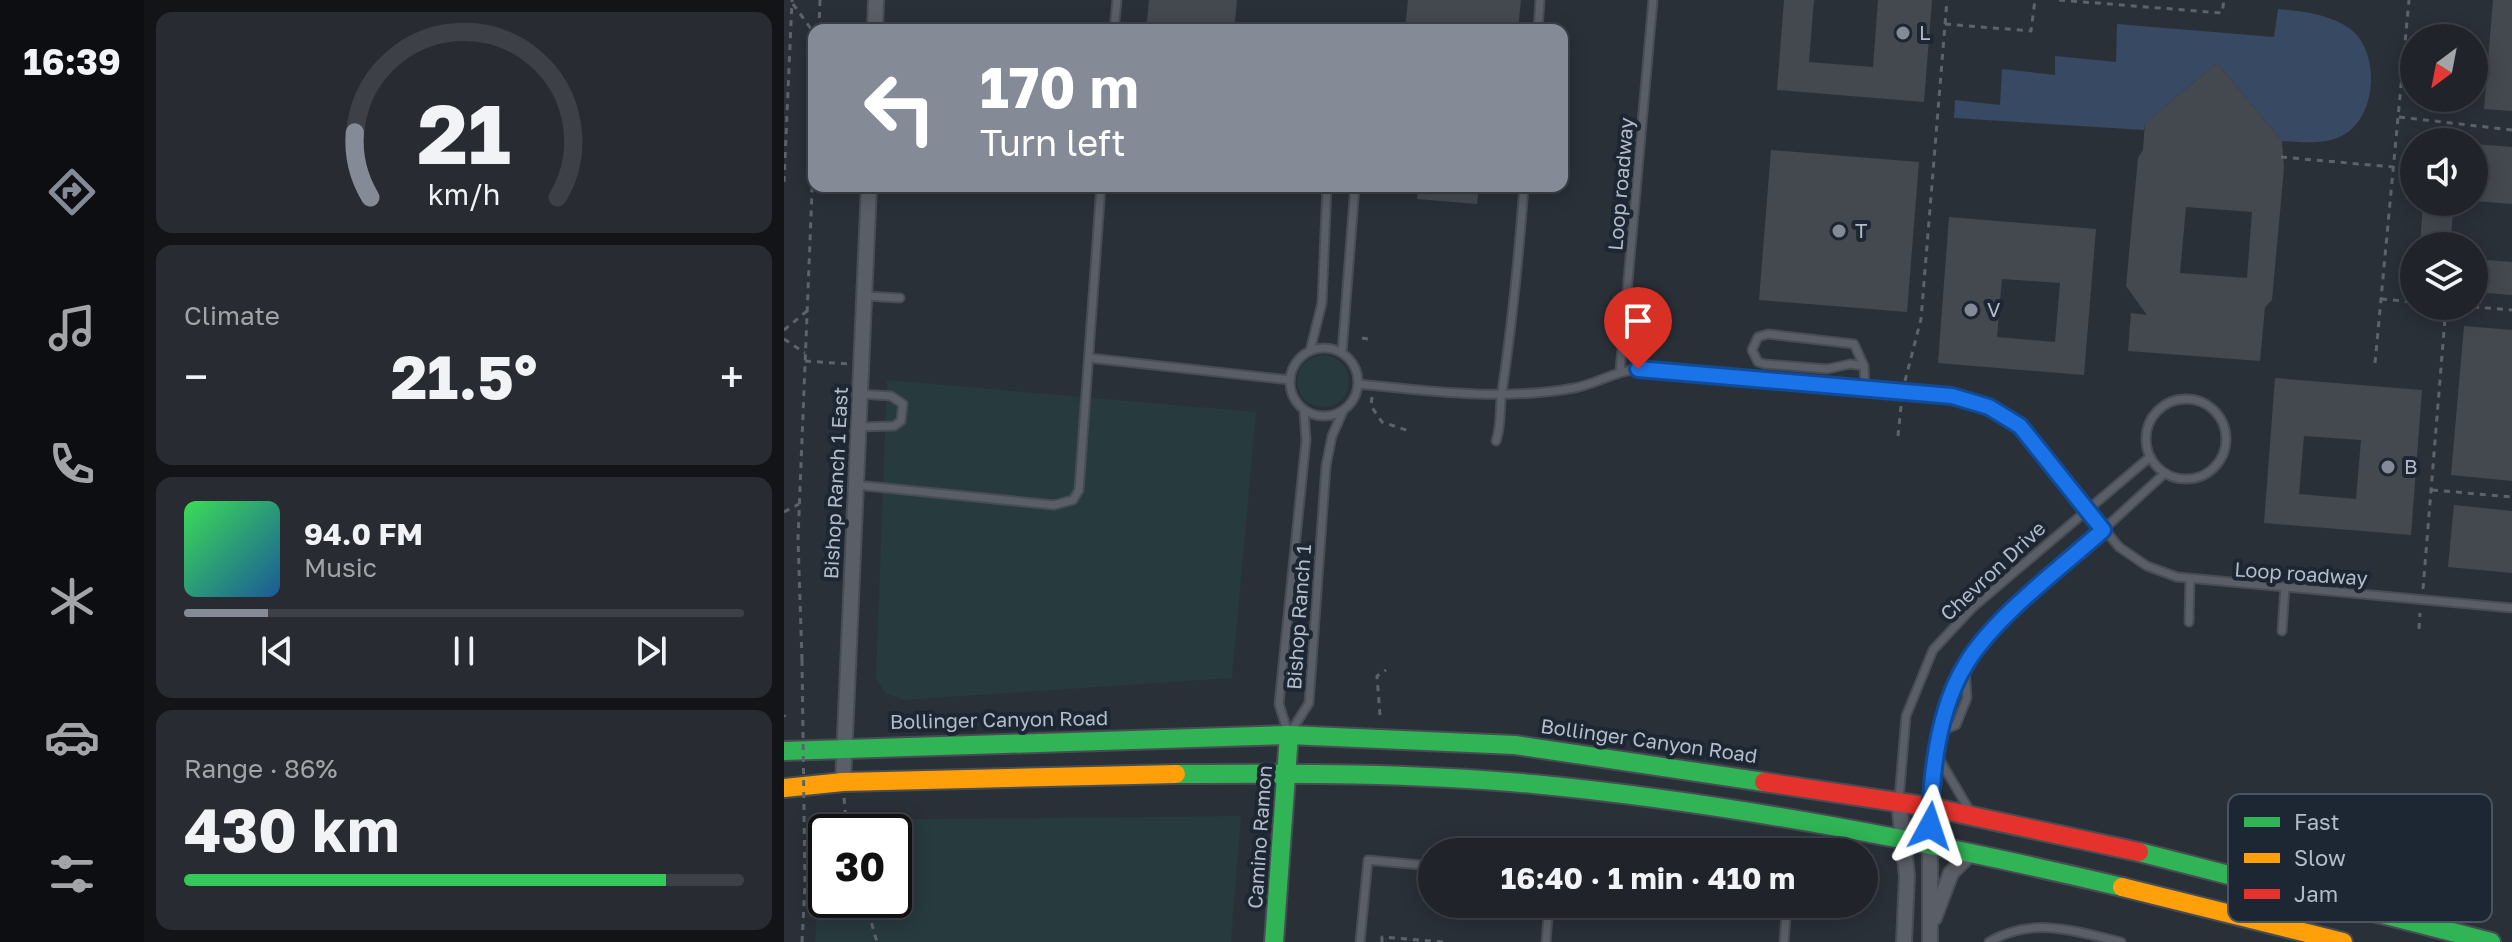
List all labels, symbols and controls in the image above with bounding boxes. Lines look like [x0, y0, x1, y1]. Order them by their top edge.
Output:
place label: L [1919, 20, 1930, 44]
marker: L [1894, 24, 1912, 42]
north arrow [2400, 24, 2488, 112]
map controls [2400, 24, 2488, 320]
text: 16:39 [23, 40, 121, 83]
text: 170 m [980, 53, 1139, 120]
icon: left [848, 56, 952, 160]
text: 21 [417, 82, 511, 182]
street label: Loop roadway [1602, 116, 1638, 252]
text: Turn left [980, 121, 1126, 164]
button: sound [2400, 128, 2488, 216]
icon: directions [44, 164, 100, 220]
text: km/h [428, 177, 500, 211]
place label: T [1855, 218, 1867, 242]
marker: T [1830, 222, 1848, 240]
button: layers [2400, 232, 2488, 320]
pin [1604, 287, 1672, 369]
place label: V [1987, 297, 2000, 321]
icon: arrive [1616, 299, 1660, 343]
icon: music [44, 300, 100, 356]
text: Climate [184, 300, 280, 331]
marker: V [1962, 301, 1980, 319]
text: 21.5° [391, 340, 537, 412]
text: − [184, 350, 208, 403]
text: + [720, 350, 744, 403]
street label: Bishop Ranch 1 East [818, 386, 852, 580]
icon: phone [44, 436, 100, 492]
place label: B [2404, 454, 2417, 478]
marker: B [2379, 458, 2397, 476]
text: 94.0 FM [304, 516, 423, 552]
street label: Chevron Drive [1935, 516, 2050, 625]
street label: Bishop Ranch 1 [1281, 543, 1315, 691]
text: Music [304, 552, 377, 583]
street label: Loop roadway [2234, 556, 2369, 590]
icon: climate [44, 573, 100, 629]
icon: previous [255, 629, 299, 673]
icon: pause [442, 629, 486, 673]
icon: next [629, 629, 673, 673]
street label: Bollinger Canyon Road [890, 705, 1108, 733]
icon: car [44, 709, 100, 765]
street label: Bollinger Canyon Road [1539, 713, 1759, 767]
text: Range · 86% [184, 753, 337, 784]
street label: Camino Ramon [1242, 764, 1276, 910]
position arrow [1888, 784, 1972, 868]
text: 430 km [184, 793, 399, 865]
legend [2228, 794, 2492, 922]
text: Fast [2294, 808, 2340, 835]
speed limit sign: 30 [808, 814, 912, 918]
text: Slow [2294, 844, 2346, 871]
icon: filters [44, 846, 100, 902]
text: 16:40 · 1 min · 410 m [1501, 860, 1795, 896]
text: Jam [2294, 880, 2338, 907]

